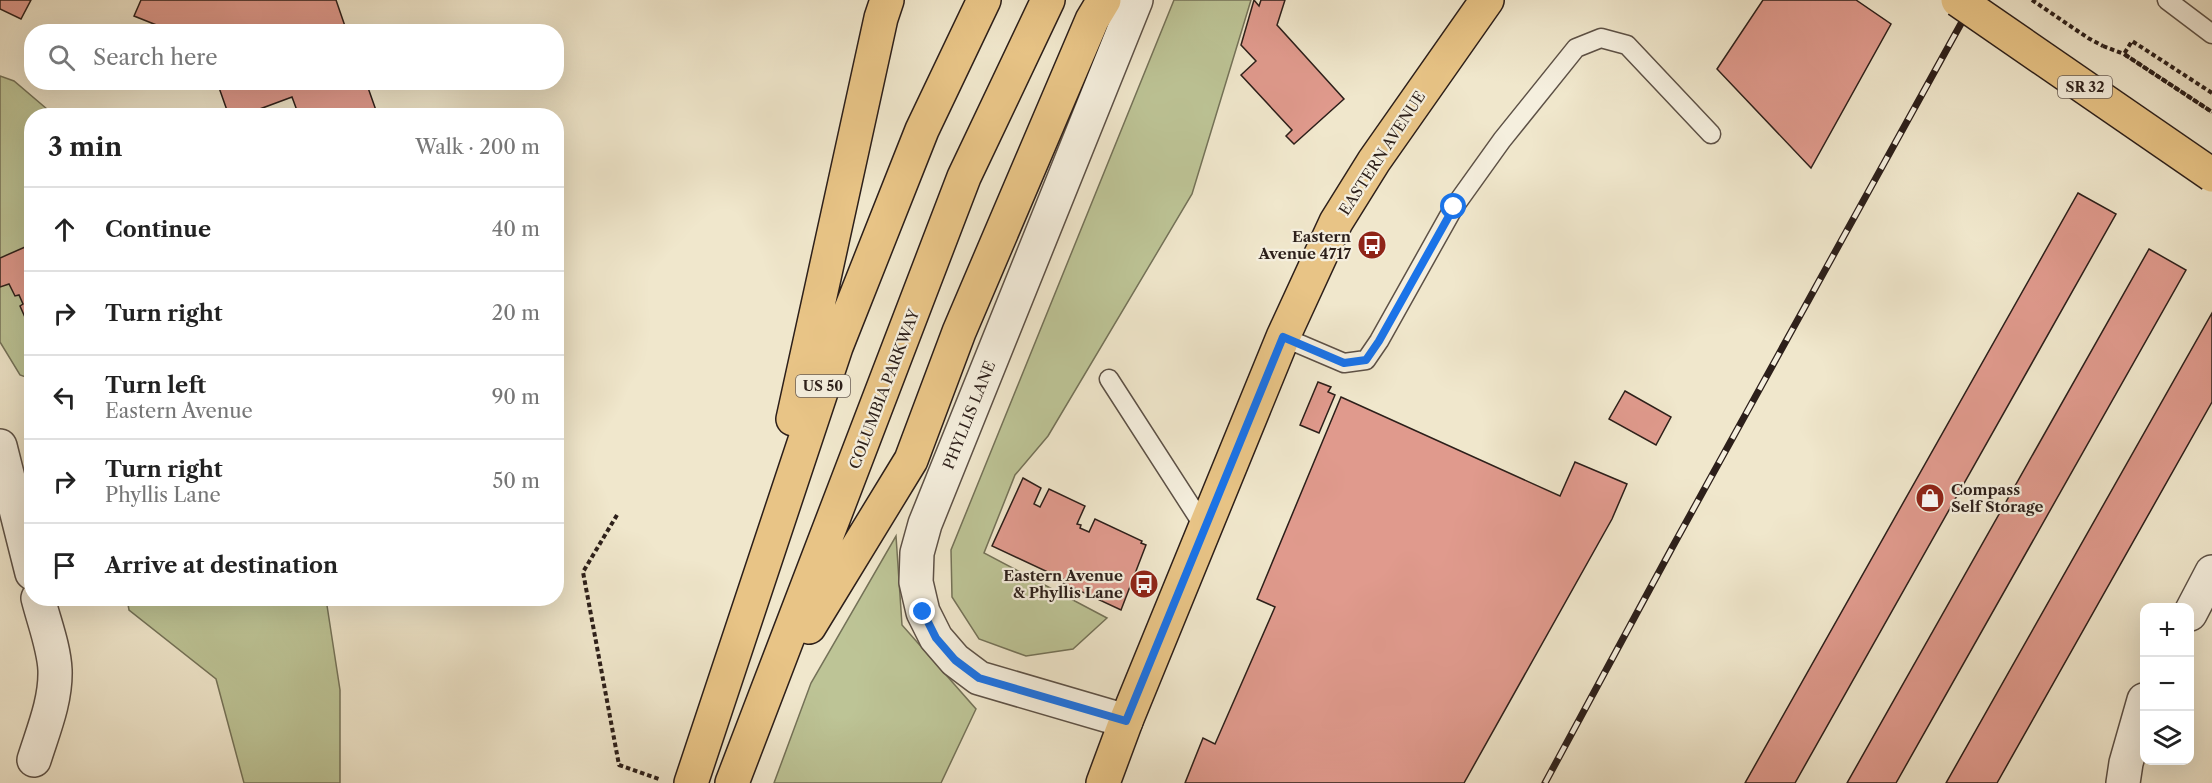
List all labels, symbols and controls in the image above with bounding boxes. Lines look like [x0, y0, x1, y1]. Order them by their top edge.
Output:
search box [24, 24, 564, 90]
icon: search [45, 41, 78, 74]
text: Search here [93, 44, 218, 71]
road number: SR 32 [2058, 76, 2112, 98]
street label: EASTERN AVENUE [1335, 87, 1429, 219]
text: 3 min [48, 131, 122, 163]
text: Walk · 200 m [415, 135, 540, 159]
route start [1440, 193, 1466, 219]
icon: ahead [48, 213, 81, 246]
text: Continue [105, 216, 211, 243]
text: 40 m [492, 217, 540, 241]
place label: Eastern Avenue 4717 [1257, 227, 1352, 263]
bus stop icon: Eastern Avenue 4717 [1356, 229, 1388, 261]
icon: right [48, 297, 81, 330]
text: Turn right [105, 300, 223, 327]
text: 20 m [492, 301, 540, 325]
street label: COLUMBIA PARKWAY [845, 306, 923, 472]
street label: PHYLLIS LANE [939, 358, 999, 472]
text: Turn left [105, 372, 206, 399]
road number: US 50 [796, 375, 850, 397]
icon: left [48, 381, 81, 414]
text: 90 m [492, 385, 540, 409]
text: Eastern Avenue [105, 399, 253, 423]
text: Turn right [105, 456, 223, 483]
icon: right [48, 465, 81, 498]
text: 50 m [493, 469, 540, 493]
place label: Compass Self Storage [1951, 480, 2043, 516]
shop icon: Compass Self Storage [1914, 482, 1946, 514]
text: Phyllis Lane [105, 483, 221, 507]
icon: arrive [48, 549, 81, 582]
text: Arrive at destination [105, 552, 338, 579]
place label: Eastern Avenue & Phyllis Lane [1003, 566, 1123, 602]
bus stop icon: Eastern Avenue & Phyllis Lane [1128, 568, 1160, 600]
route end [909, 598, 935, 624]
map controls [2140, 603, 2194, 765]
button: + [2140, 603, 2194, 657]
button: − [2140, 657, 2194, 711]
button: layers [2140, 711, 2194, 765]

